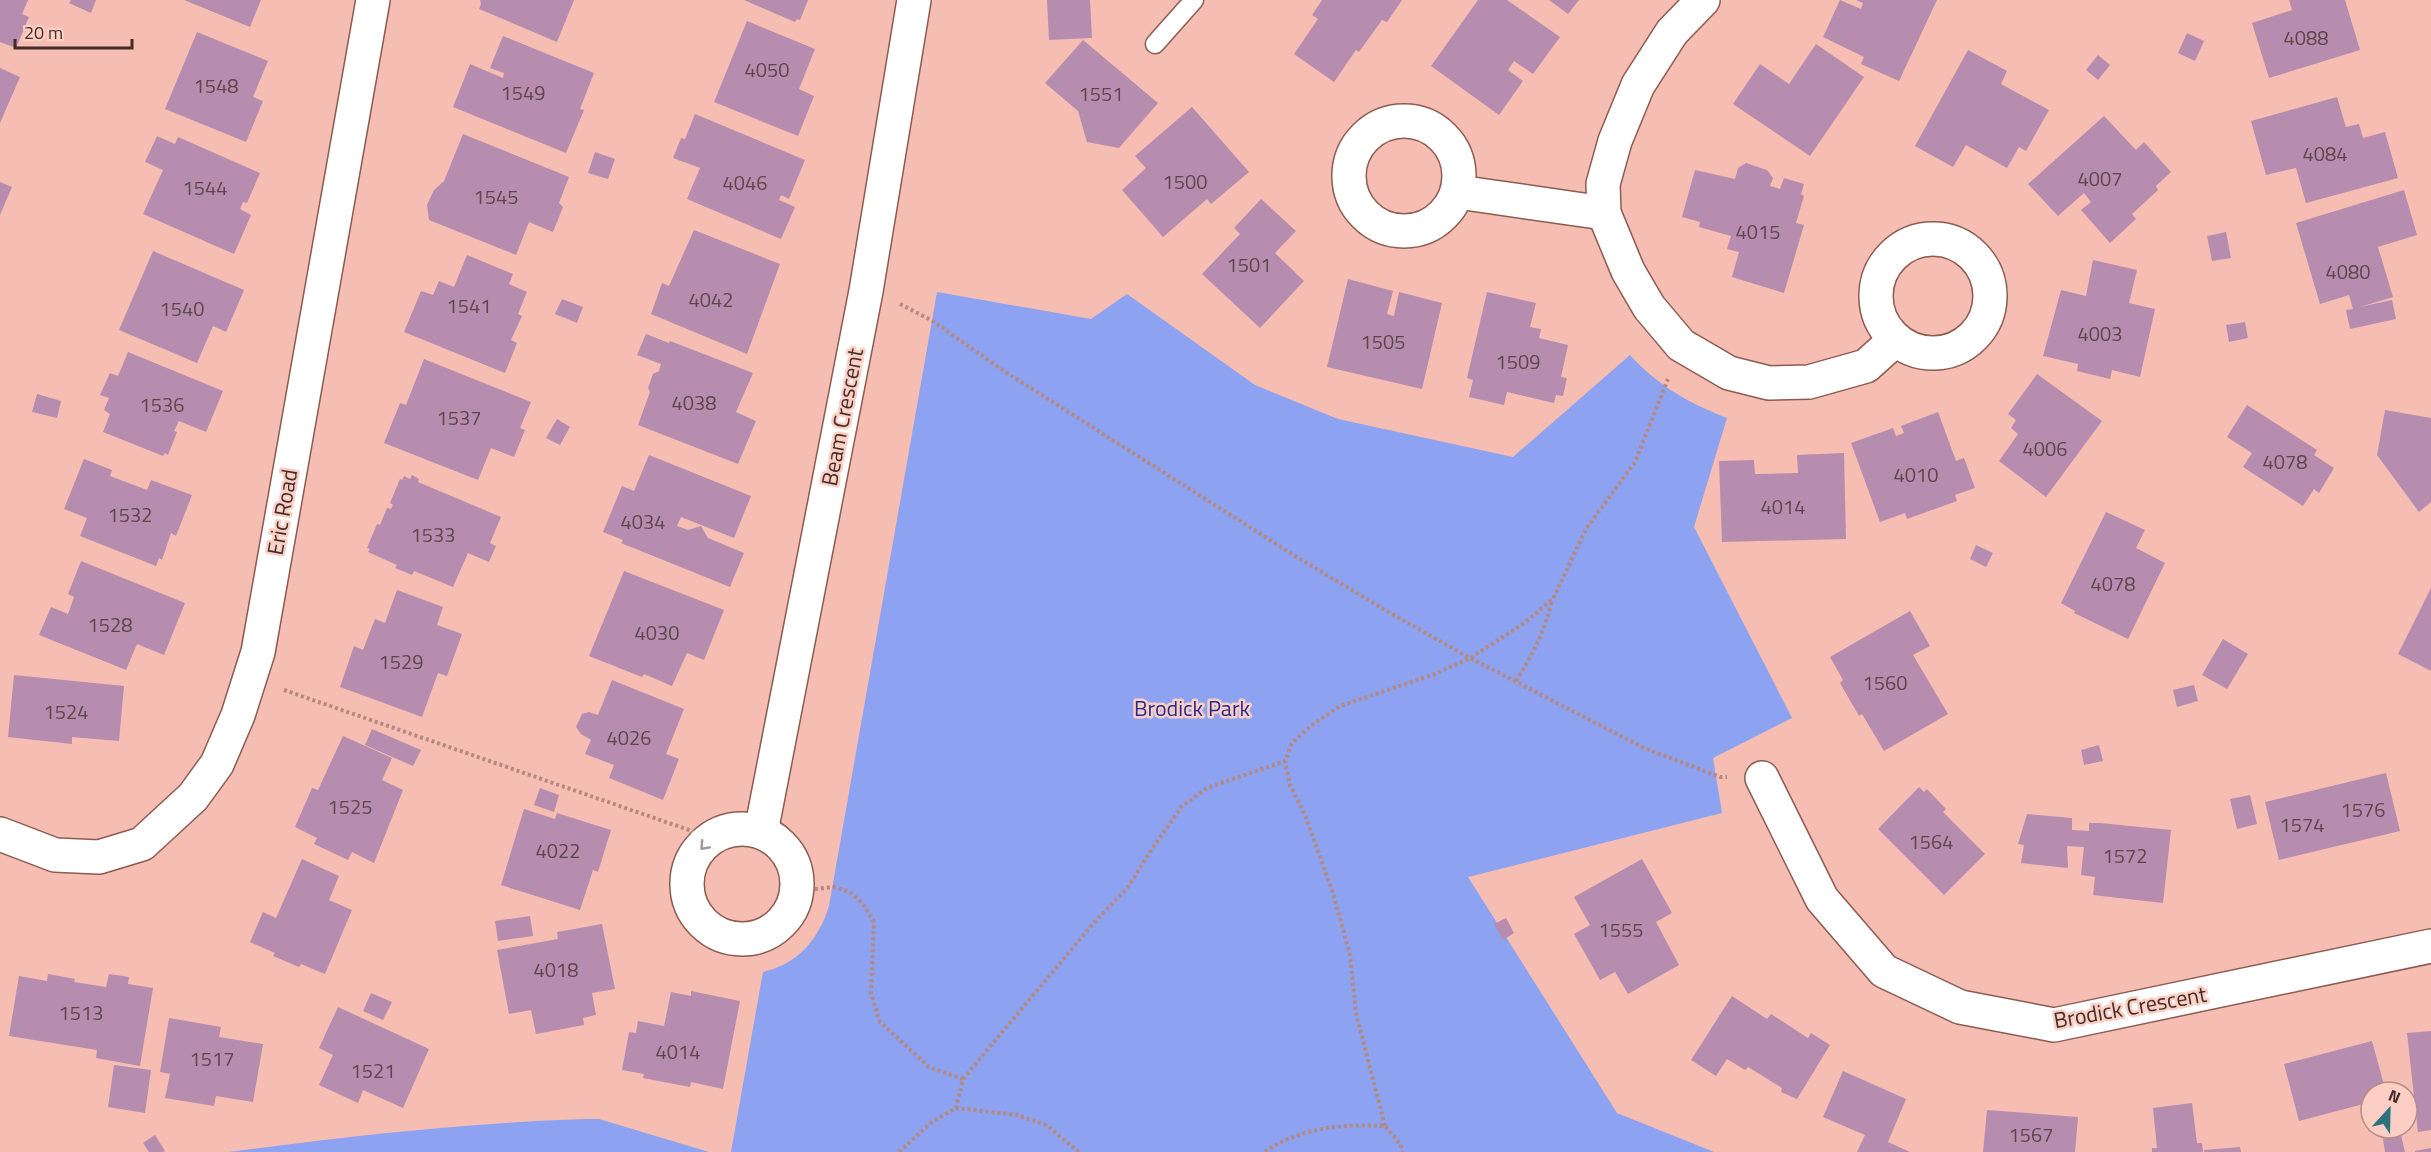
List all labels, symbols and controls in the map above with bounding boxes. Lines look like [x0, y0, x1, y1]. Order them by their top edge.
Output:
scale bar [15, 12, 132, 50]
text: 20 m [24, 19, 63, 46]
house number: 4088 [2284, 22, 2328, 53]
house number: 4050 [745, 54, 789, 85]
house number: 1548 [194, 70, 238, 101]
house number: 1549 [501, 77, 545, 108]
house number: 1551 [1079, 78, 1123, 109]
house number: 4084 [2303, 138, 2347, 169]
house number: 4007 [2078, 163, 2122, 194]
house number: 1500 [1163, 166, 1207, 197]
house number: 4046 [723, 167, 767, 198]
house number: 1544 [183, 172, 227, 203]
house number: 1545 [474, 181, 518, 212]
house number: 4015 [1736, 216, 1780, 247]
house number: 1501 [1227, 249, 1271, 280]
house number: 4080 [2326, 256, 2370, 287]
house number: 4042 [689, 284, 733, 315]
house number: 1541 [447, 290, 491, 321]
house number: 1540 [160, 293, 204, 324]
house number: 4003 [2078, 318, 2122, 349]
house number: 1505 [1361, 326, 1405, 357]
street label: Beam Crescent [812, 345, 872, 489]
house number: 1509 [1496, 346, 1540, 377]
house number: 4038 [672, 387, 716, 418]
house number: 1536 [140, 389, 184, 420]
house number: 1537 [437, 402, 481, 433]
house number: 4006 [2023, 433, 2067, 464]
house number: 4078 [2263, 446, 2307, 477]
house number: 4010 [1894, 459, 1938, 490]
street label: Eric Road [258, 466, 306, 558]
house number: 4014 [1761, 491, 1805, 522]
house number: 1532 [108, 499, 152, 530]
house number: 4034 [621, 506, 665, 537]
house number: 1533 [411, 519, 455, 550]
house number: 4078 [2091, 568, 2135, 599]
house number: 1528 [88, 609, 132, 640]
house number: 4030 [635, 617, 679, 648]
house number: 1529 [379, 646, 423, 677]
house number: 1560 [1863, 667, 1907, 698]
park label: Brodick Park [1134, 691, 1251, 725]
house number: 1524 [44, 696, 88, 727]
house number: 4026 [607, 722, 651, 753]
house number: 1525 [328, 791, 372, 822]
house number: 1576 [2341, 794, 2385, 825]
house number: 1574 [2280, 809, 2324, 840]
house number: 1564 [1909, 826, 1953, 857]
house number: 4022 [536, 835, 580, 866]
one-way arrow [700, 839, 711, 849]
house number: 1572 [2103, 840, 2147, 871]
house number: 1555 [1599, 914, 1643, 945]
house number: 4018 [534, 954, 578, 985]
street label: Brodick Crescent [2051, 977, 2209, 1037]
house number: 1513 [59, 997, 103, 1028]
house number: 4014 [656, 1036, 700, 1067]
house number: 1517 [190, 1043, 234, 1074]
house number: 1521 [351, 1055, 395, 1086]
north arrow [2359, 1080, 2419, 1140]
text: N [2385, 1083, 2404, 1109]
house number: 1567 [2009, 1119, 2053, 1150]

